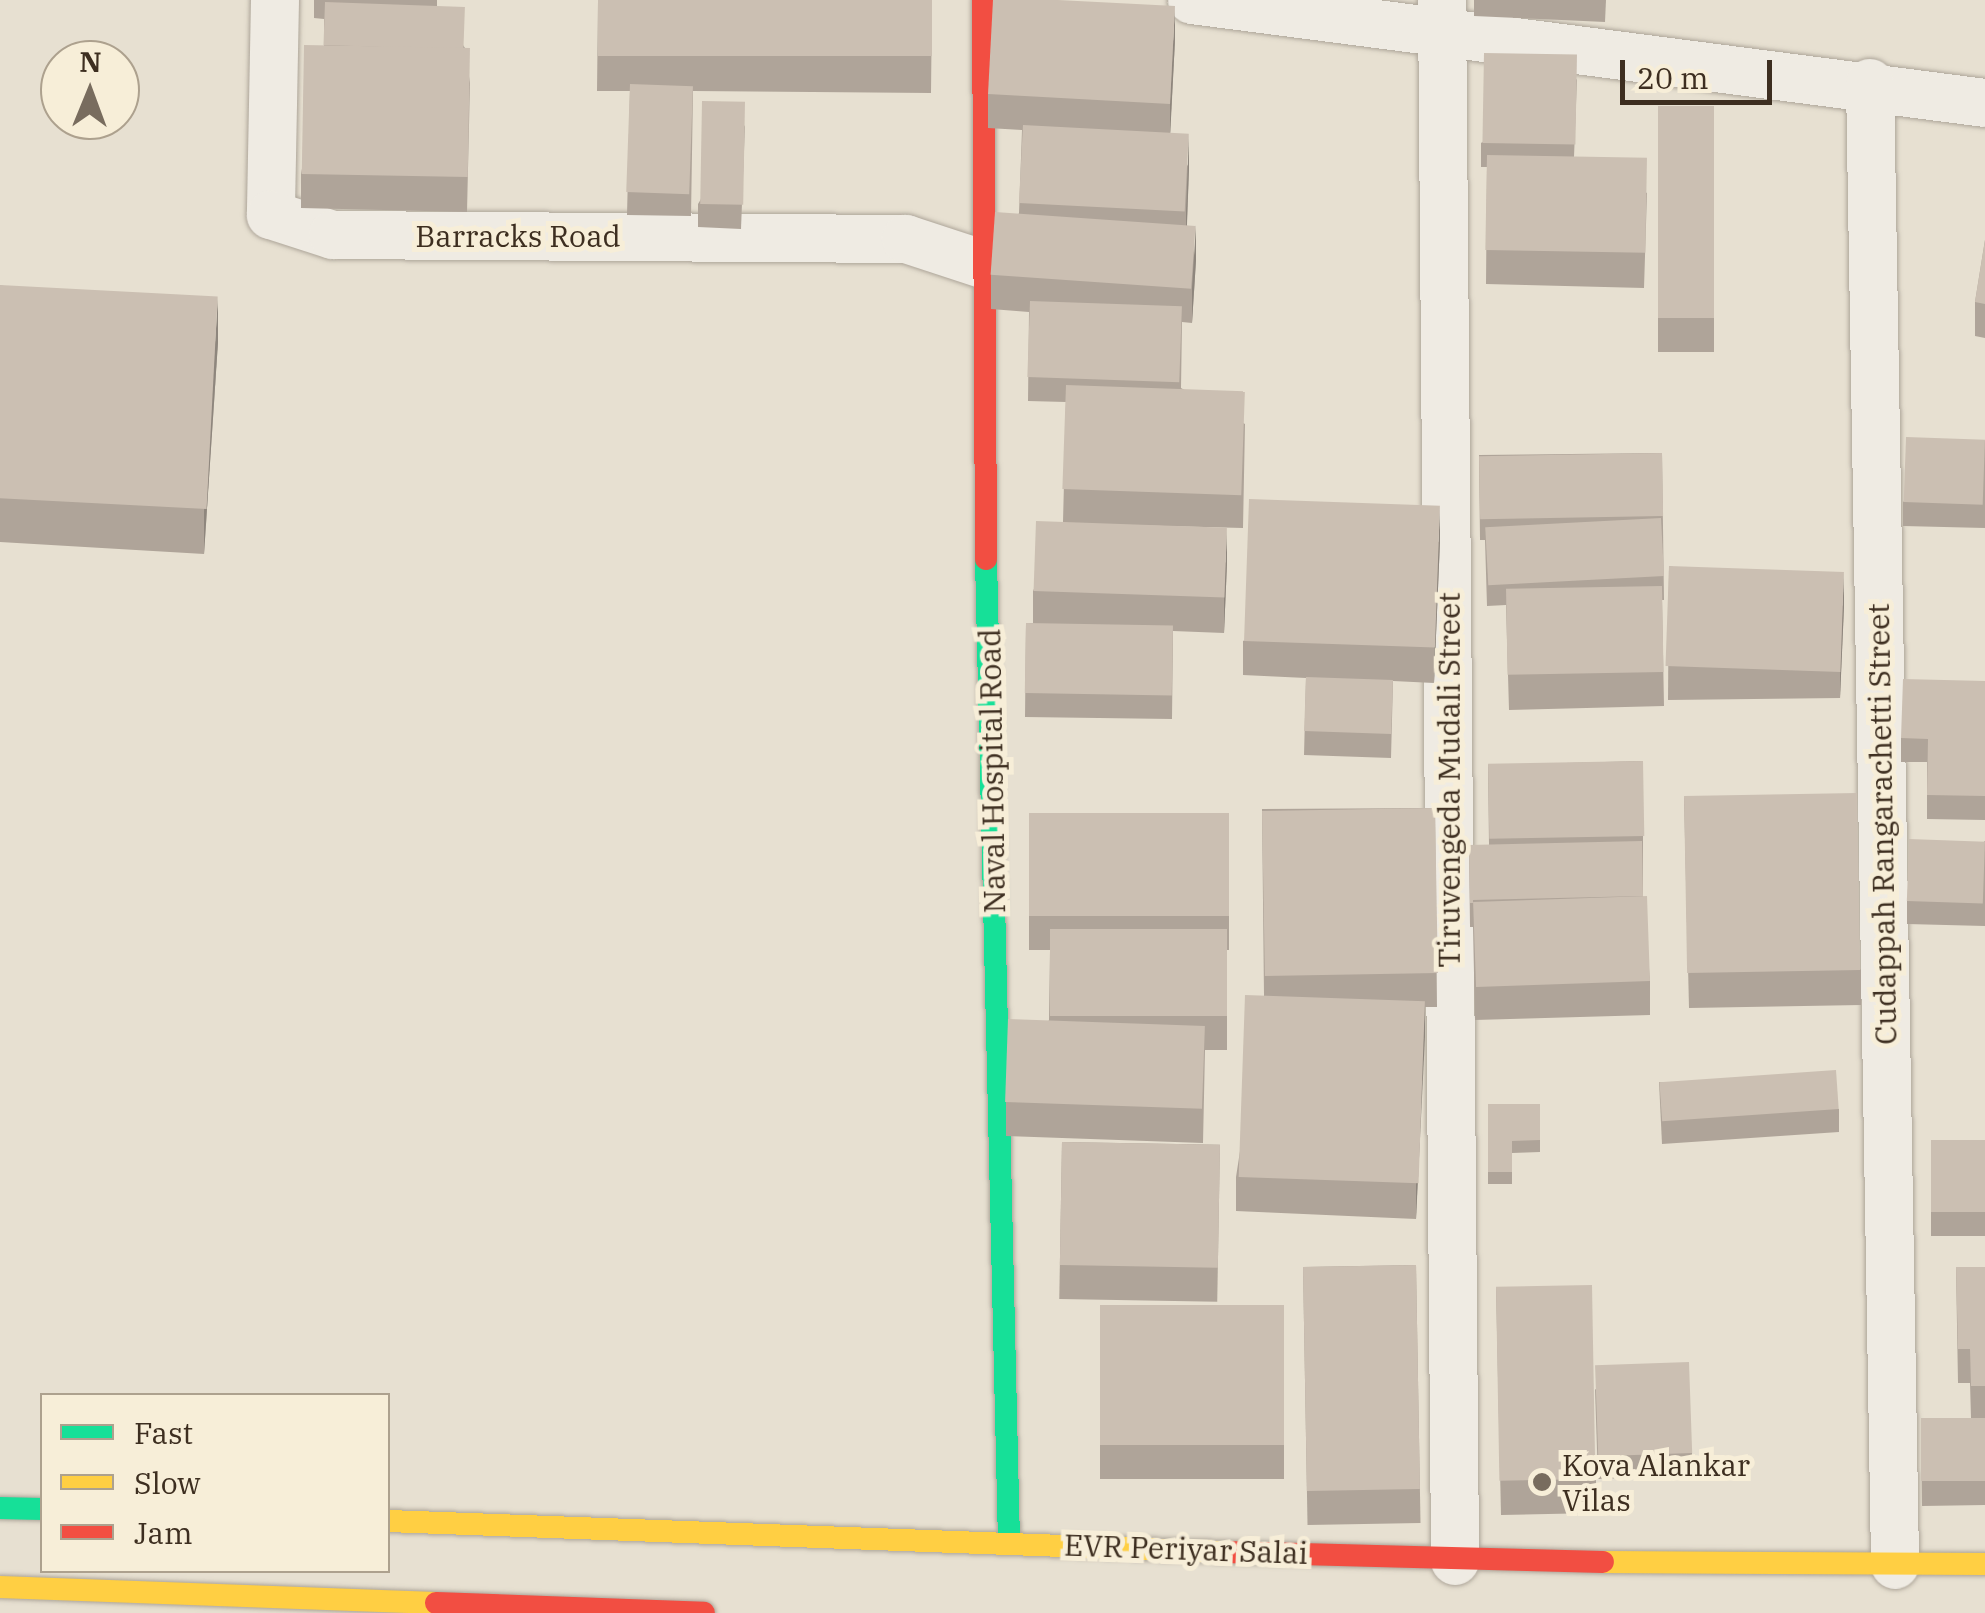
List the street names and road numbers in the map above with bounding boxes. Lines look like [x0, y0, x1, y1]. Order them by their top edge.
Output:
street label: Barracks Road [415, 218, 621, 254]
street label: Tiruvengeda Mudali Street [1431, 592, 1467, 968]
street label: Cudappah Rangarachetti Street [1860, 603, 1904, 1045]
street label: Naval Hospital Road [972, 628, 1012, 914]
street label: EVR Periyar Salai [1063, 1527, 1309, 1571]

